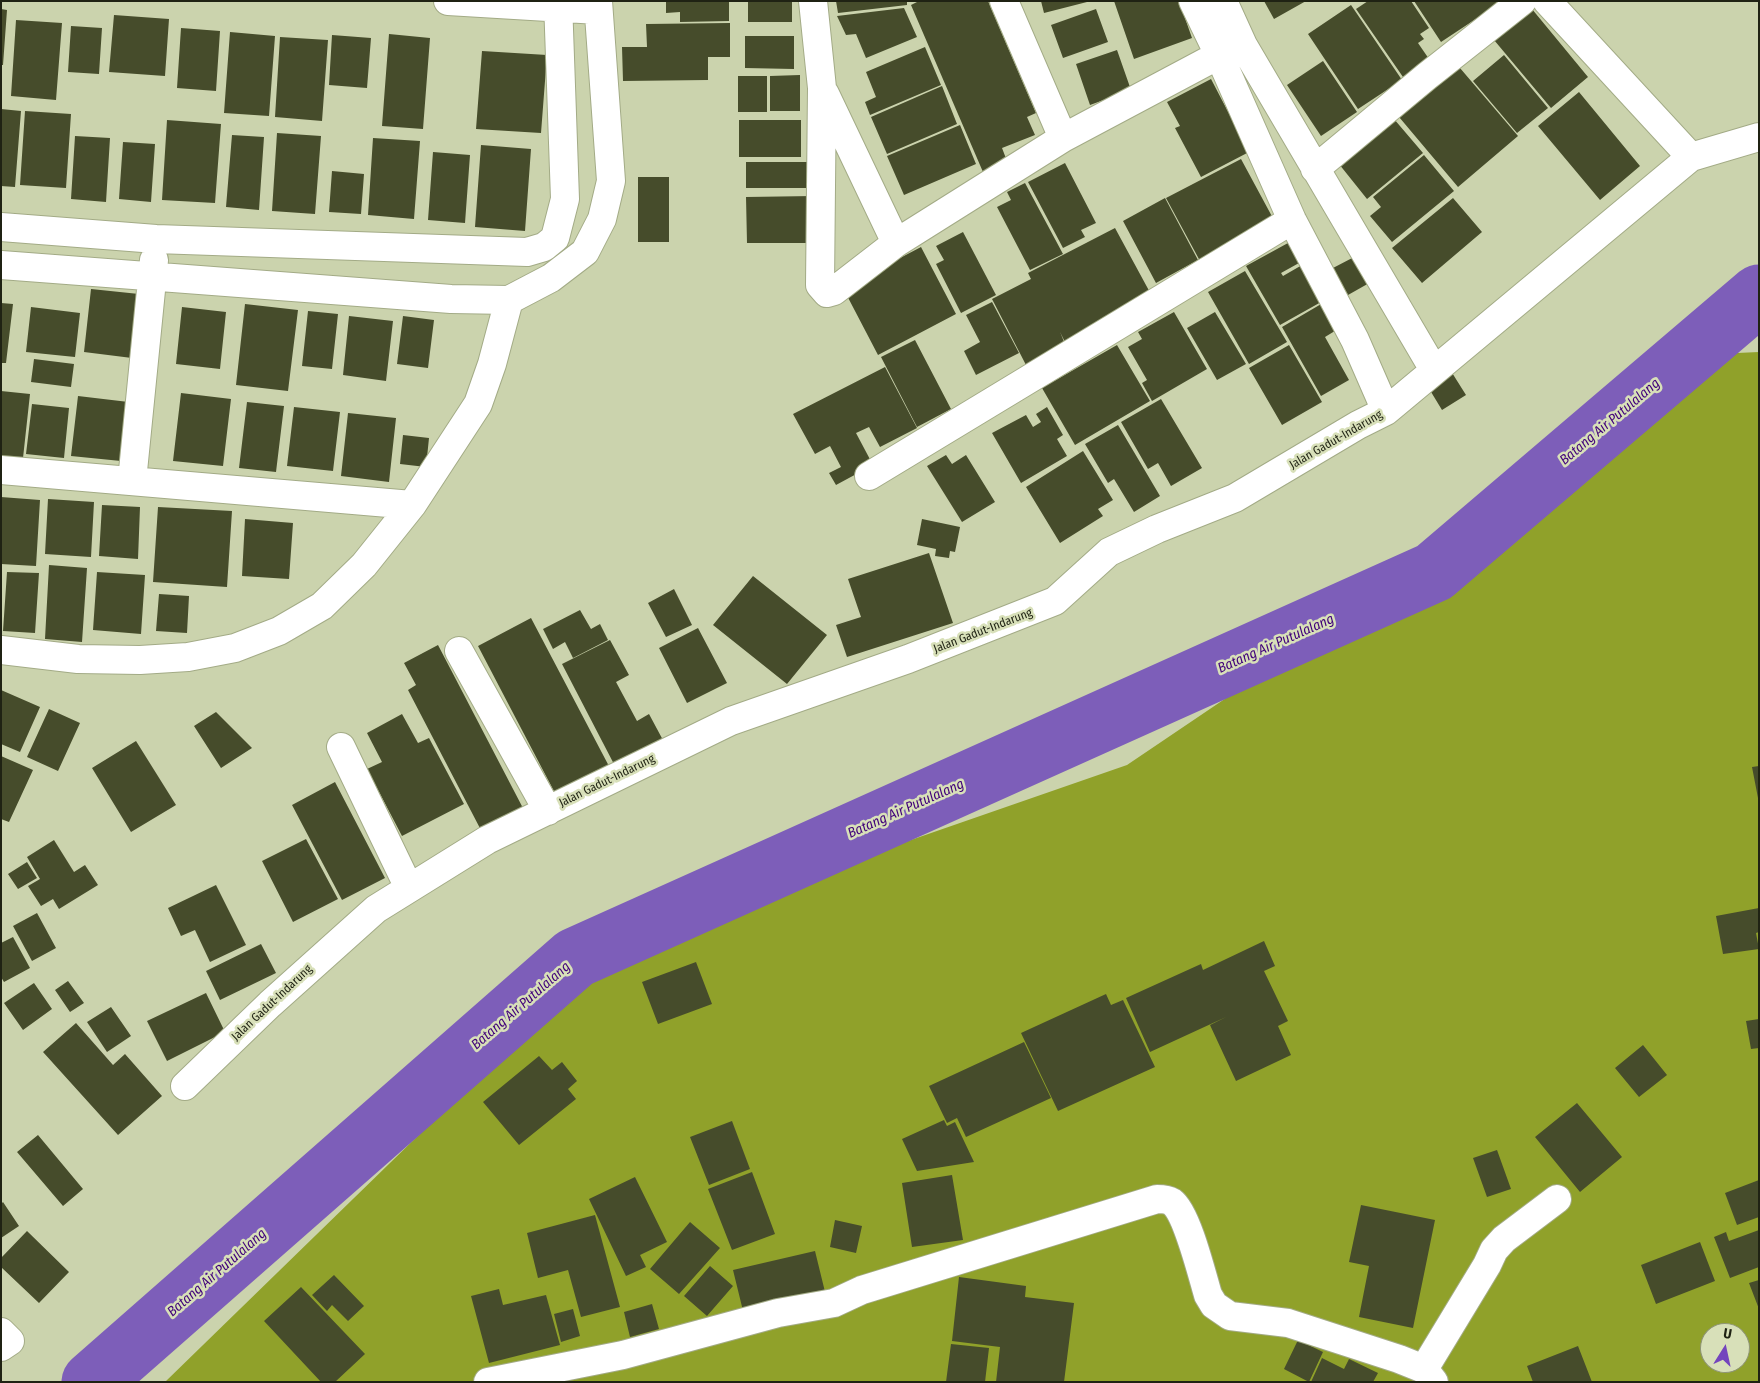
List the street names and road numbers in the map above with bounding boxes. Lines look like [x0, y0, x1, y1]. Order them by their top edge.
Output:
street label: Jalan Gadut-Indarung [1287, 408, 1385, 472]
street label: Jalan Gadut-Indarung [932, 606, 1034, 656]
street label: Jalan Gadut-Indarung [557, 752, 657, 810]
street label: Jalan Gadut-Indarung [229, 962, 315, 1044]

